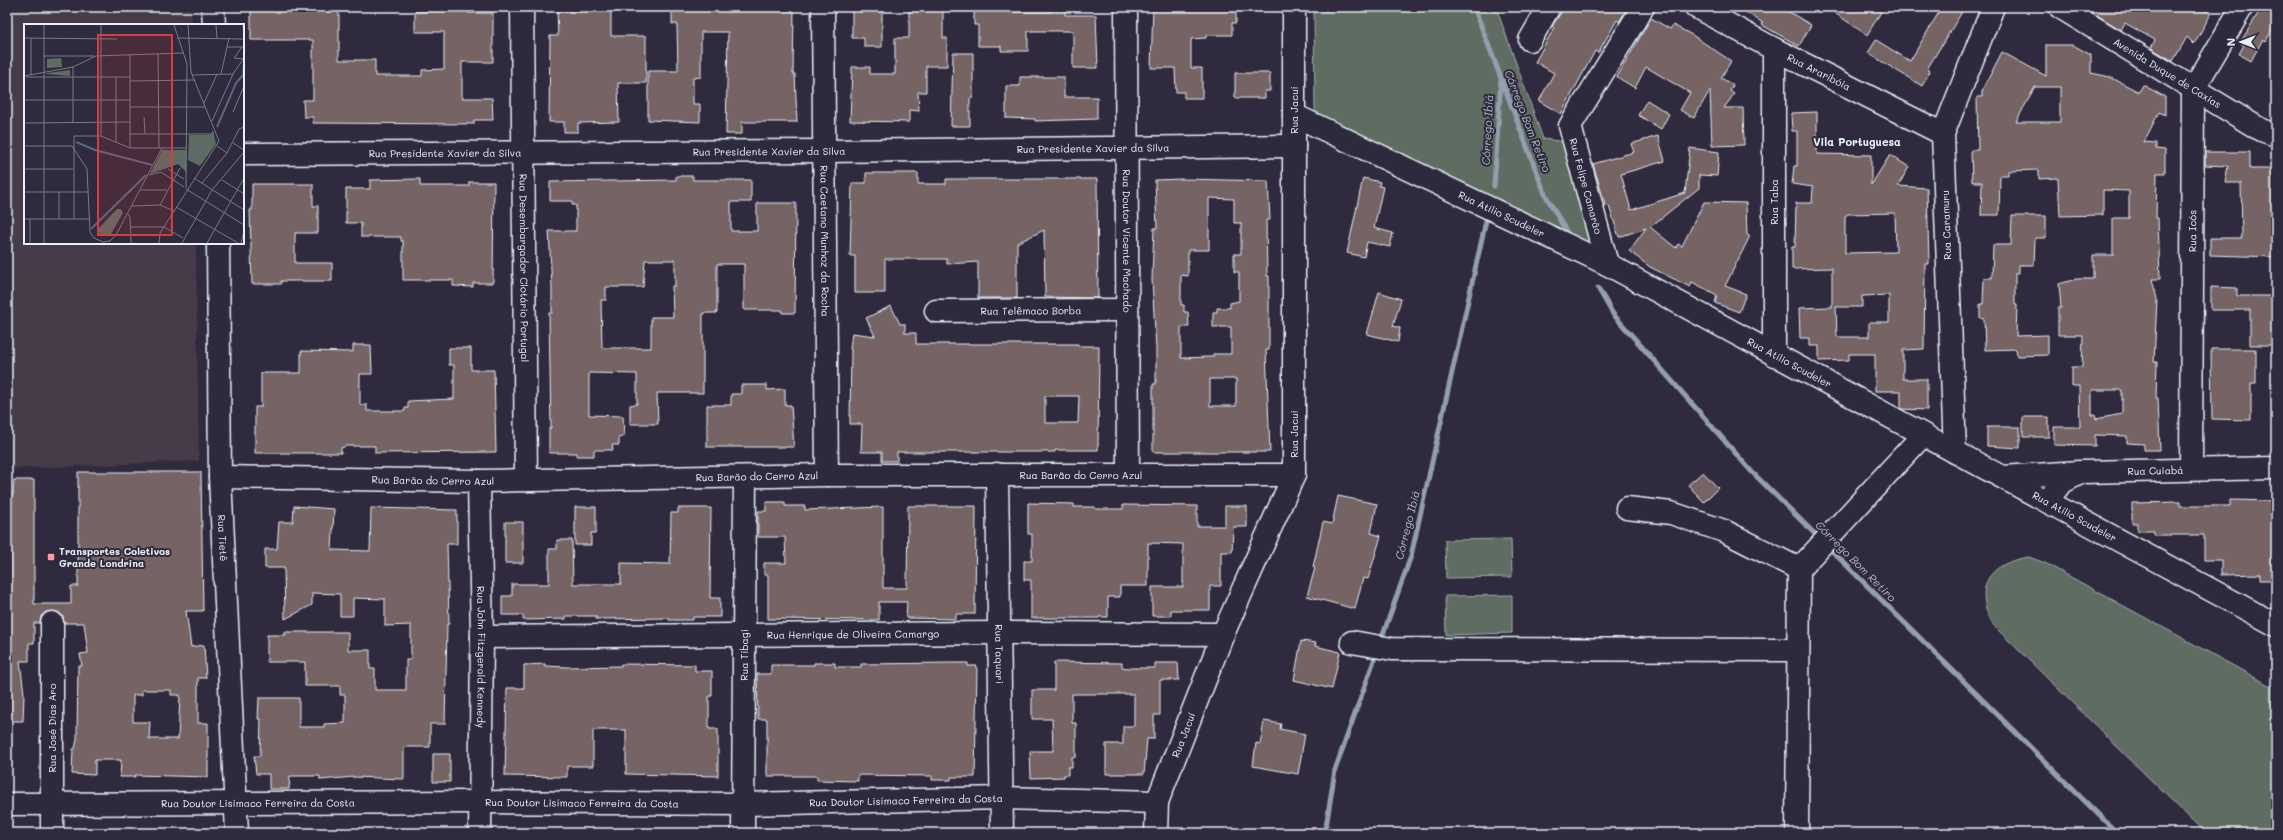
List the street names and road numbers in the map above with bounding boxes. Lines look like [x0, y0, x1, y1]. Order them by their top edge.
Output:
street label: Avenida Duque de Caxias [2111, 34, 2224, 111]
street label: Rua Araribóia [1785, 50, 1853, 93]
street label: Rua Jacuí [1287, 86, 1301, 134]
street label: Rua Felipe Camarão [1566, 136, 1606, 236]
street label: Rua Presidente Xavier da Silva [1017, 140, 1169, 156]
street label: Rua Presidente Xavier da Silva [693, 144, 845, 159]
street label: Rua Presidente Xavier da Silva [369, 146, 521, 160]
street label: Rua Caetano Munhoz da Rocha [817, 165, 833, 317]
street label: Rua Doutor Vicente Machado [1120, 169, 1134, 313]
street label: Rua Desembargador Clotário Portugal [516, 174, 532, 362]
street label: Rua Taba [1767, 179, 1781, 225]
street label: Rua Atílio Scudeler [1456, 187, 1547, 240]
street label: Rua Caramuru [1938, 190, 1954, 260]
street label: Rua Icós [2185, 210, 2199, 252]
street label: Rua Telêmaco Borba [981, 303, 1081, 318]
street label: Rua Atílio Scudeler [1745, 334, 1834, 391]
street label: Rua Jacuí [1287, 410, 1301, 458]
street label: Rua Cuiabá [2127, 463, 2184, 478]
street label: Rua Barão do Cerro Azul [695, 468, 818, 484]
street label: Rua Barão do Cerro Azul [1020, 468, 1142, 482]
street label: Rua Barão do Cerro Azul [372, 472, 494, 488]
street label: Rua Atílio Scudeler [2030, 488, 2119, 545]
street label: Rua Tietê [215, 514, 231, 562]
street label: Rua John Fitzgerald Kennedy [474, 586, 489, 728]
street label: Rua Taquari [992, 624, 1007, 684]
street label: Rua Henrique de Oliveira Camargo [767, 626, 939, 642]
street label: Rua Tibagi [737, 629, 751, 681]
street label: Rua José Días Aro [45, 683, 59, 773]
street label: Rua Jacuí [1168, 710, 1199, 760]
street label: Rua Doutor Lisímaco Ferreira da Costa [809, 791, 1003, 809]
street label: Rua Doutor Lisímaco Ferreira da Costa [485, 795, 679, 811]
street label: Rua Doutor Lisímaco Ferreira da Costa [161, 796, 355, 810]

